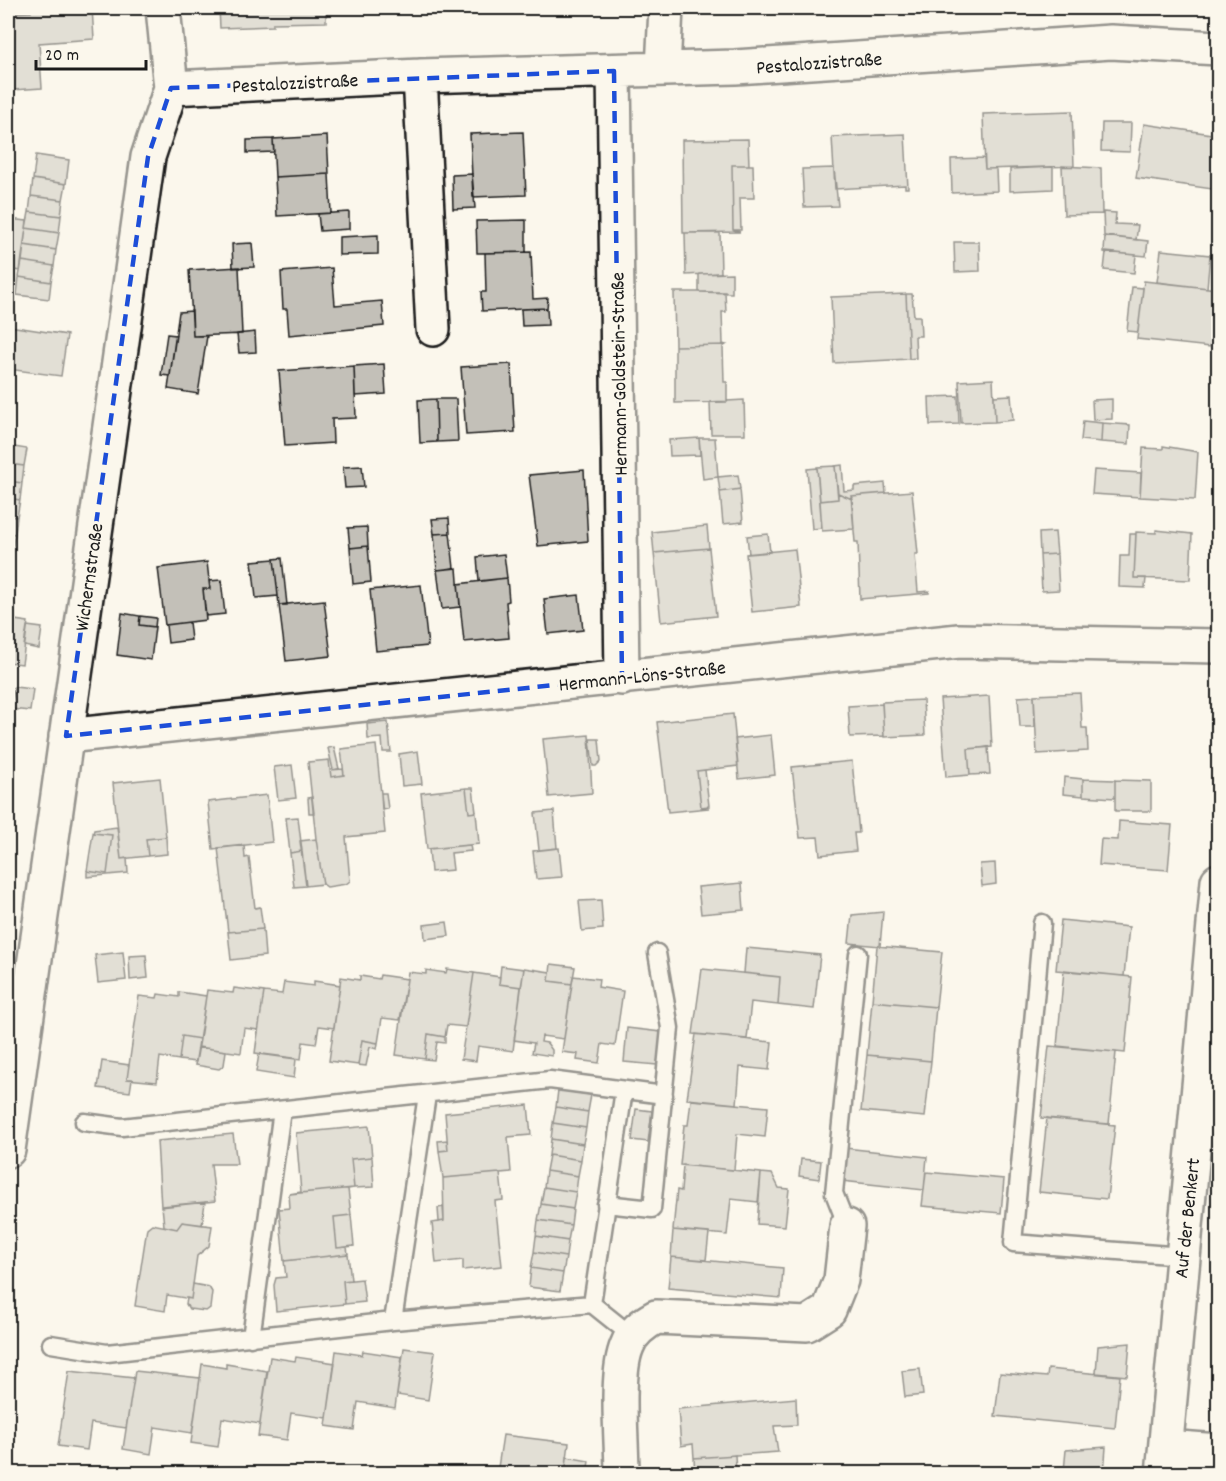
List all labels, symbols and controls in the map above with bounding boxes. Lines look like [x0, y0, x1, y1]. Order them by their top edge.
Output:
scale bar [36, 33, 146, 71]
text: 20 m [45, 44, 79, 69]
street label: Pestalozzistraße [755, 47, 883, 83]
street label: Pestalozzistraße [231, 68, 359, 102]
street label: Hermann-Goldstein-Straße [605, 272, 637, 476]
street label: Wichernstraße [70, 521, 112, 633]
street label: Hermann-Löns-Straße [557, 655, 727, 701]
street label: Auf der Benkert [1169, 1157, 1209, 1280]

